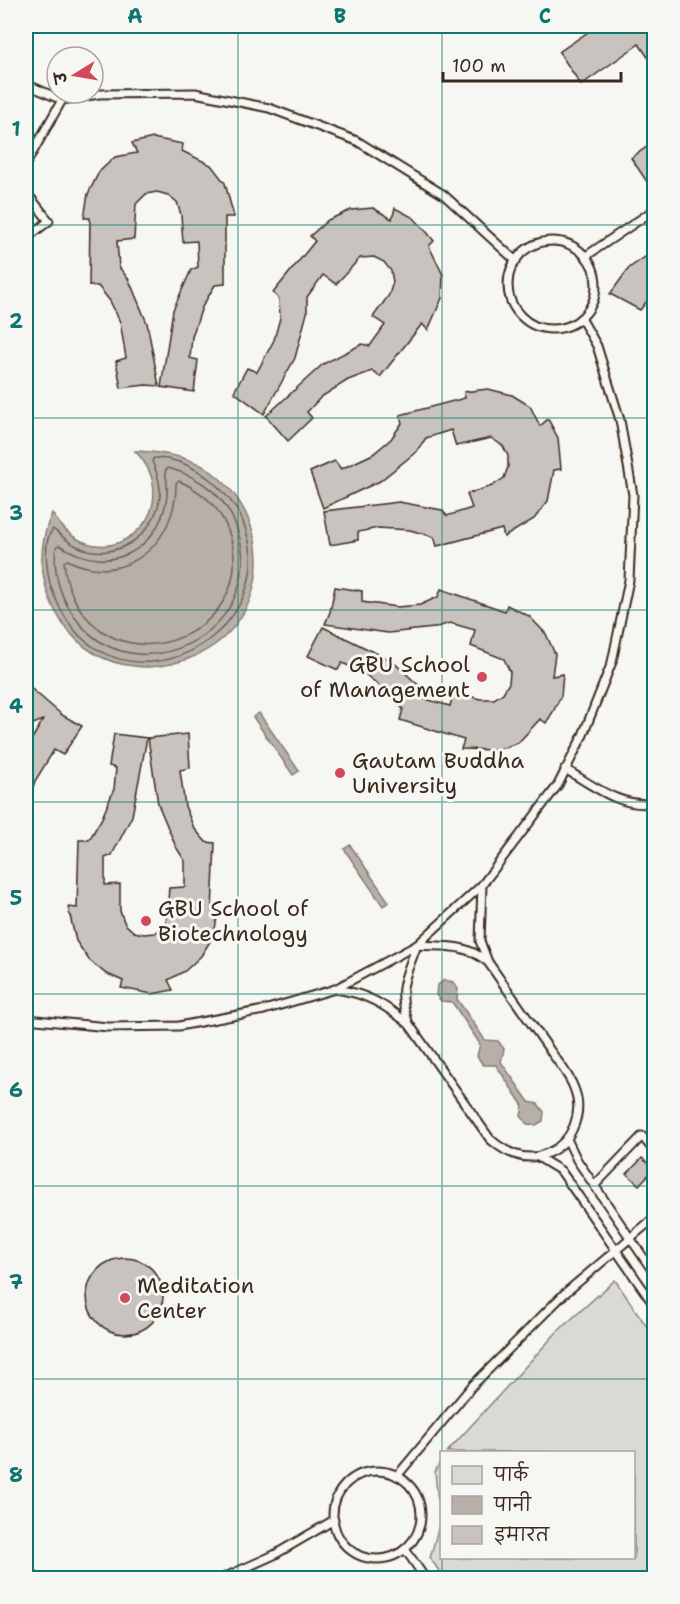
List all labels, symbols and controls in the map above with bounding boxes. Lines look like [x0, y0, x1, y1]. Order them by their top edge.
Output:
text: A [127, 3, 143, 29]
text: B [334, 3, 346, 29]
text: C [539, 3, 551, 29]
north arrow [45, 45, 105, 105]
scale bar [443, 45, 622, 83]
text: 100 m [452, 54, 506, 78]
text: उ [49, 69, 72, 87]
text: 1 [11, 116, 21, 142]
text: 2 [9, 308, 23, 334]
text: 3 [9, 500, 23, 526]
place label: GBU School of Management [300, 650, 470, 704]
marker: GBU School of Management [475, 670, 489, 684]
text: 4 [9, 693, 23, 719]
place label: Gautam Buddha University [352, 746, 524, 800]
marker: Gautam Buddha University [333, 766, 347, 780]
text: 5 [10, 885, 22, 911]
place label: GBU School of Biotechnology [158, 894, 309, 948]
marker: GBU School of Biotechnology [139, 914, 153, 928]
text: 6 [9, 1077, 23, 1103]
text: 7 [9, 1269, 23, 1295]
place label: Meditation Center [137, 1271, 254, 1325]
marker: Meditation Center [118, 1291, 132, 1305]
legend [440, 1451, 635, 1559]
text: पार्क [493, 1461, 529, 1487]
text: 8 [9, 1462, 23, 1488]
text: पानी [493, 1491, 532, 1517]
text: इमारत [494, 1523, 550, 1547]

